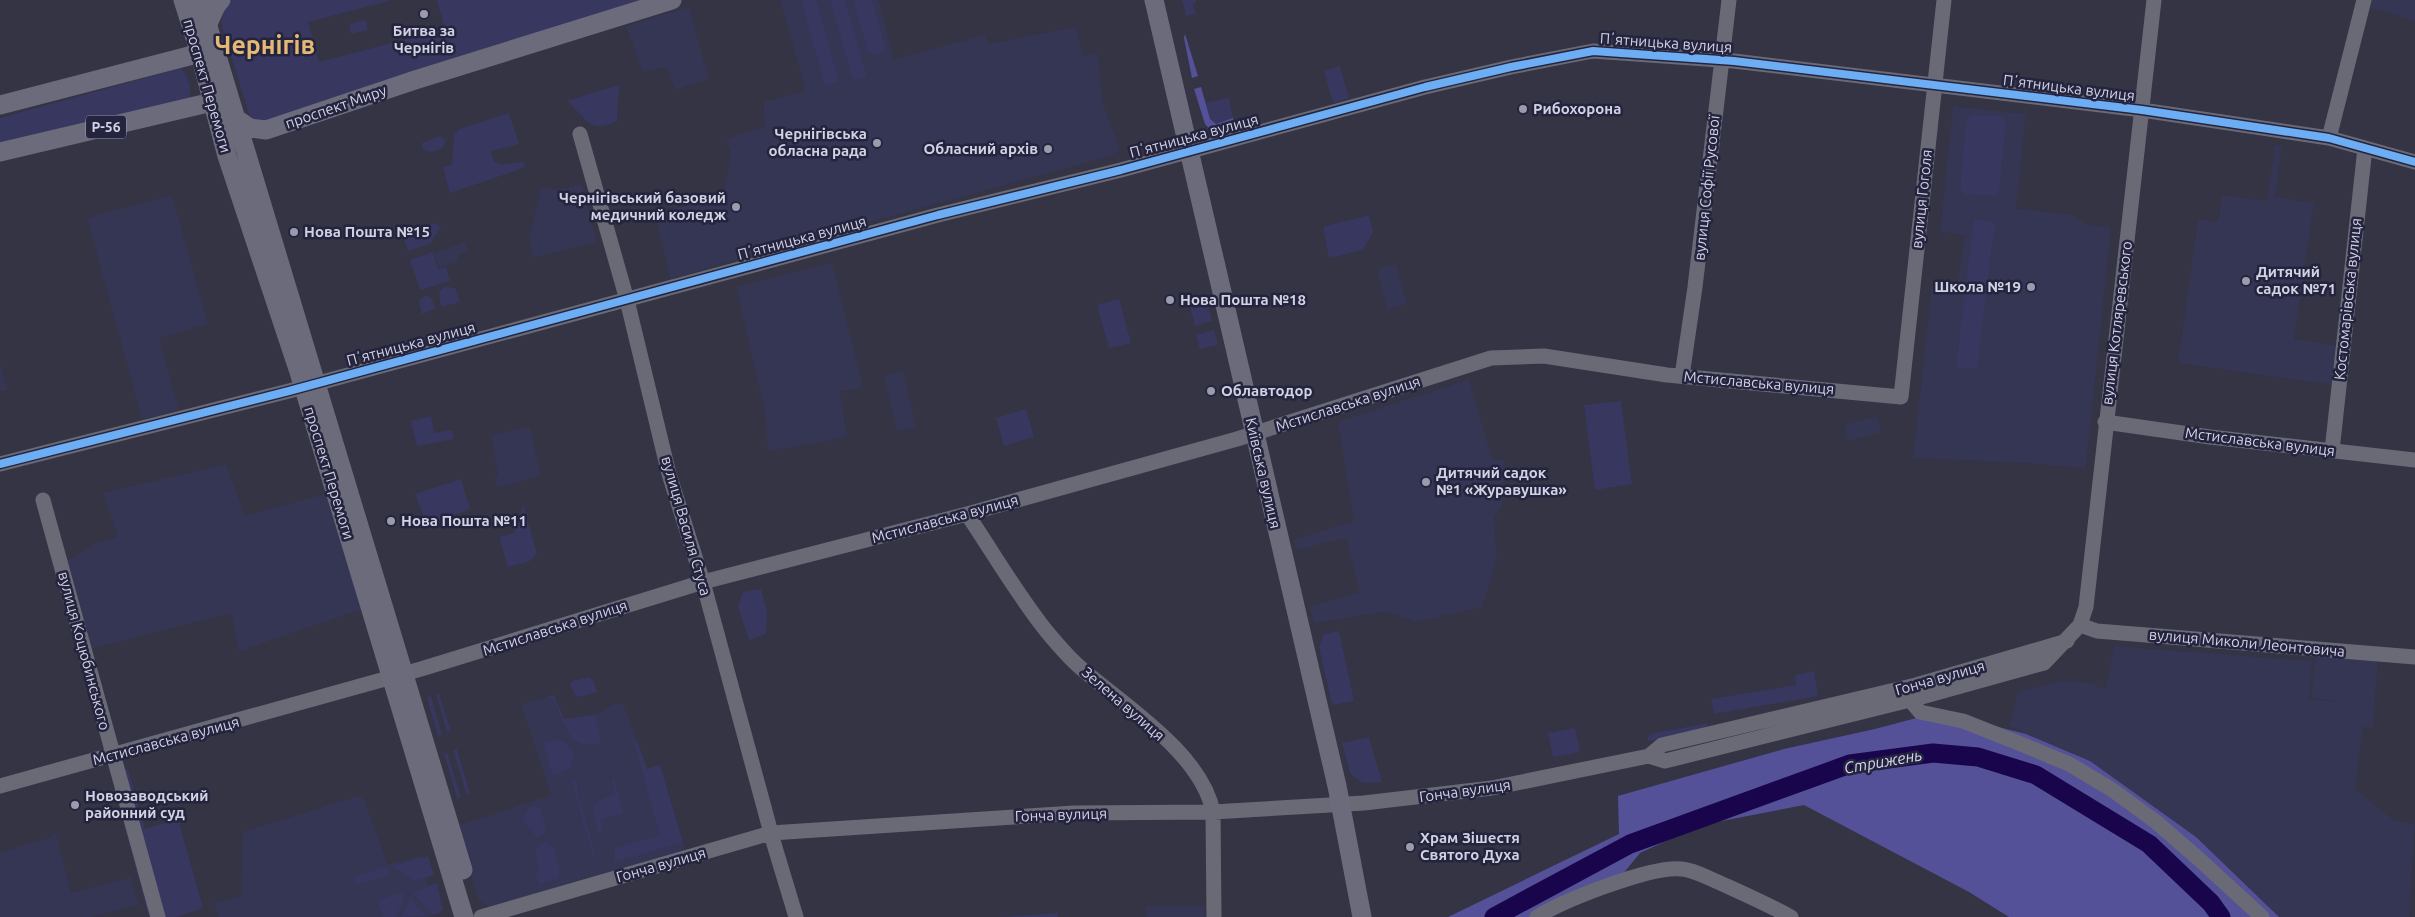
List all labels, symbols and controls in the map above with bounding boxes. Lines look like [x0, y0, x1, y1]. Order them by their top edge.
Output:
marker: Битва за Чернігів [418, 8, 430, 20]
street label: проспект Перемоги [180, 17, 235, 155]
place label: Битва за Чернігів [393, 22, 455, 56]
street label: Пʼятницька вулиця [1599, 29, 1733, 56]
district label: Чернігів [215, 31, 315, 59]
street label: Пʼятницька вулиця [2002, 71, 2136, 104]
street label: проспект Миру [283, 81, 389, 132]
place label: Рибохорона [1533, 100, 1621, 117]
marker: Рибохорона [1517, 103, 1529, 115]
street label: Пʼятницька вулиця [1128, 110, 1260, 161]
street label: вулиця Софії Русової [1690, 114, 1723, 261]
road number: Р-56 [86, 115, 126, 138]
place label: Чернігівська обласна рада [769, 125, 867, 159]
marker: Чернігівська обласна рада [871, 137, 883, 149]
place label: Обласний архів [923, 140, 1038, 157]
marker: Обласний архів [1042, 143, 1054, 155]
street label: вулиця Гоголя [1908, 149, 1935, 249]
place label: Чернігівський базовий медичний коледж [559, 189, 727, 223]
marker: Чернігівський базовий медичний коледж [730, 201, 742, 213]
street label: Пʼятницька вулиця [736, 212, 868, 263]
street label: Костомарівська вулиця [2331, 217, 2364, 381]
place label: Нова Пошта №15 [304, 223, 430, 240]
marker: Нова Пошта №15 [288, 226, 300, 238]
street label: вулиця Котляревського [2098, 240, 2135, 406]
place label: Дитячий садок №71 [2256, 263, 2336, 297]
marker: Дитячий садок №71 [2240, 275, 2252, 287]
place label: Школа №19 [1934, 278, 2021, 295]
marker: Школа №19 [2025, 281, 2037, 293]
place label: Нова Пошта №18 [1180, 291, 1306, 308]
marker: Нова Пошта №18 [1164, 294, 1176, 306]
street label: Пʼятницька вулиця [345, 318, 477, 369]
street label: Мстиславська вулиця [1683, 367, 1835, 398]
street label: Мстиславська вулиця [1273, 372, 1422, 435]
place label: Облавтодор [1221, 382, 1312, 399]
marker: Облавтодор [1205, 385, 1217, 397]
street label: проспект Перемоги [301, 404, 358, 541]
street label: Київська вулиця [1242, 416, 1285, 530]
street label: Мстиславська вулиця [2184, 424, 2336, 459]
street label: вулиця Василя Стуса [658, 454, 715, 598]
place label: Дитячий садок №1 «Журавушка» [1436, 464, 1567, 498]
marker: Дитячий садок №1 «Журавушка» [1420, 476, 1432, 488]
street label: Мстиславська вулиця [870, 491, 1020, 546]
place label: Нова Пошта №11 [401, 512, 527, 529]
marker: Нова Пошта №11 [385, 515, 397, 527]
street label: вулиця Коцюбинського [55, 570, 114, 732]
street label: Мстиславська вулиця [480, 596, 629, 659]
street label: вулиця Миколи Леонтовича [2148, 625, 2346, 660]
street label: Гонча вулиця [1893, 657, 1987, 698]
street label: Зелена вулиця [1079, 663, 1168, 744]
street label: Мстиславська вулиця [91, 713, 241, 768]
water label: Стрижень [1842, 745, 1924, 777]
street label: Гонча вулиця [1418, 776, 1512, 805]
place label: Новозаводський районний суд [85, 787, 208, 821]
marker: Новозаводський районний суд [69, 799, 81, 811]
street label: Гонча вулиця [1015, 804, 1107, 825]
place label: Храм Зішестя Святого Духа [1420, 829, 1520, 863]
marker: Храм Зішестя Святого Духа [1404, 841, 1416, 853]
street label: Гонча вулиця [614, 844, 708, 885]

